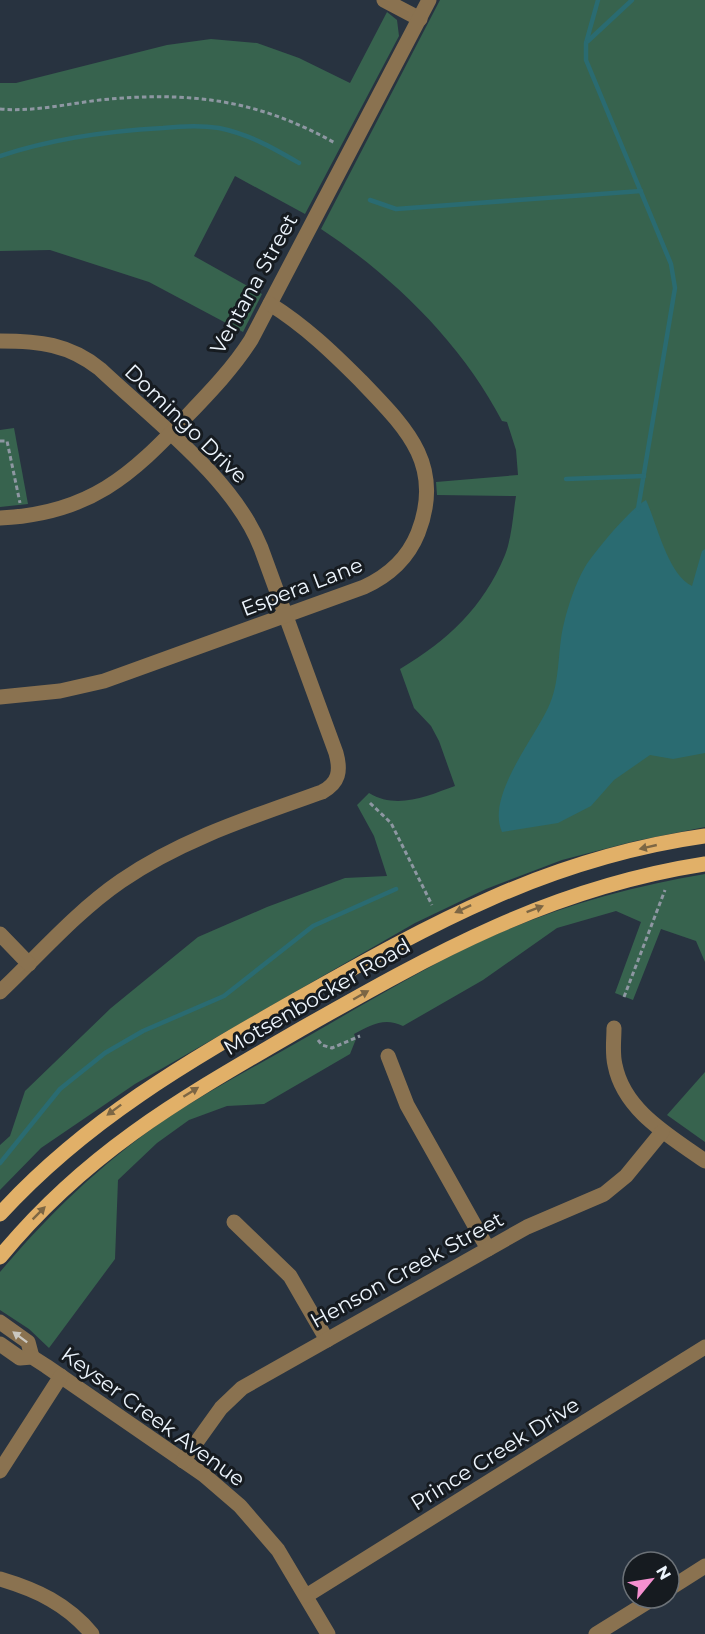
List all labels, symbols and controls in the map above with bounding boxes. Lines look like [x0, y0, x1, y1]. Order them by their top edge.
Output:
street label: Ventana Street [205, 209, 302, 358]
street label: Domingo Drive [120, 359, 253, 488]
street label: Espera Lane [238, 552, 366, 621]
one-way arrow [638, 842, 657, 852]
one-way arrow [526, 904, 544, 914]
one-way arrow [455, 905, 472, 914]
street label: Motsenbocker Road [219, 933, 415, 1060]
one-way arrow [352, 991, 369, 1001]
one-way arrow [183, 1087, 199, 1098]
one-way arrow [107, 1104, 123, 1116]
street label: Henson Creek Street [306, 1206, 508, 1333]
one-way arrow [32, 1207, 46, 1221]
one-way arrow [12, 1330, 28, 1343]
street label: Keyser Creek Avenue [57, 1342, 250, 1492]
street label: Prince Creek Drive [406, 1392, 584, 1516]
north arrow [621, 1550, 681, 1610]
text: N [652, 1562, 675, 1583]

